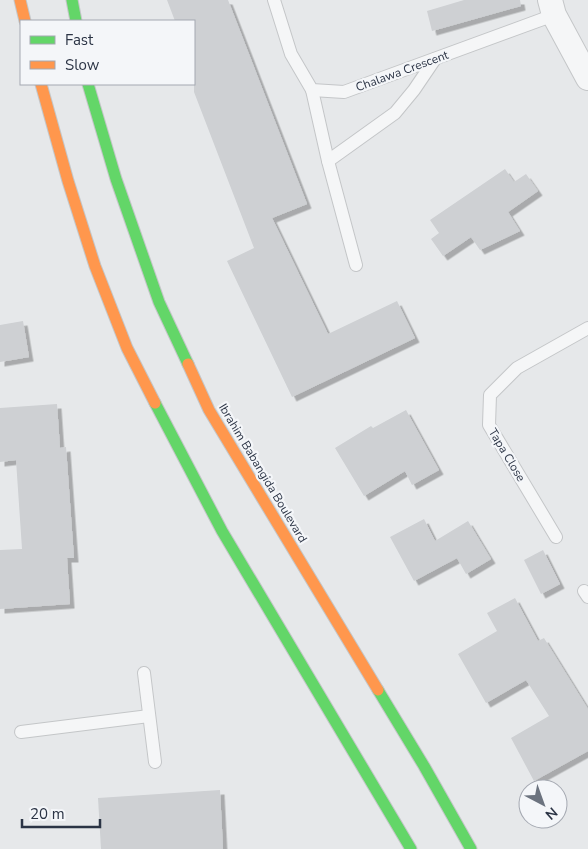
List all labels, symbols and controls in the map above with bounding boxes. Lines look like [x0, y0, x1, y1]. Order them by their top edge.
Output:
legend [20, 20, 195, 85]
text: Fast [65, 30, 94, 50]
street label: Chalawa Crescent [353, 46, 451, 95]
text: Slow [65, 55, 100, 75]
street label: Ibrahim Babangida Boulevard [215, 401, 311, 545]
street label: Tapa Close [485, 425, 529, 485]
north arrow [518, 779, 568, 829]
scale bar [22, 796, 100, 828]
text: N [541, 803, 561, 824]
text: 20 m [30, 804, 65, 824]

